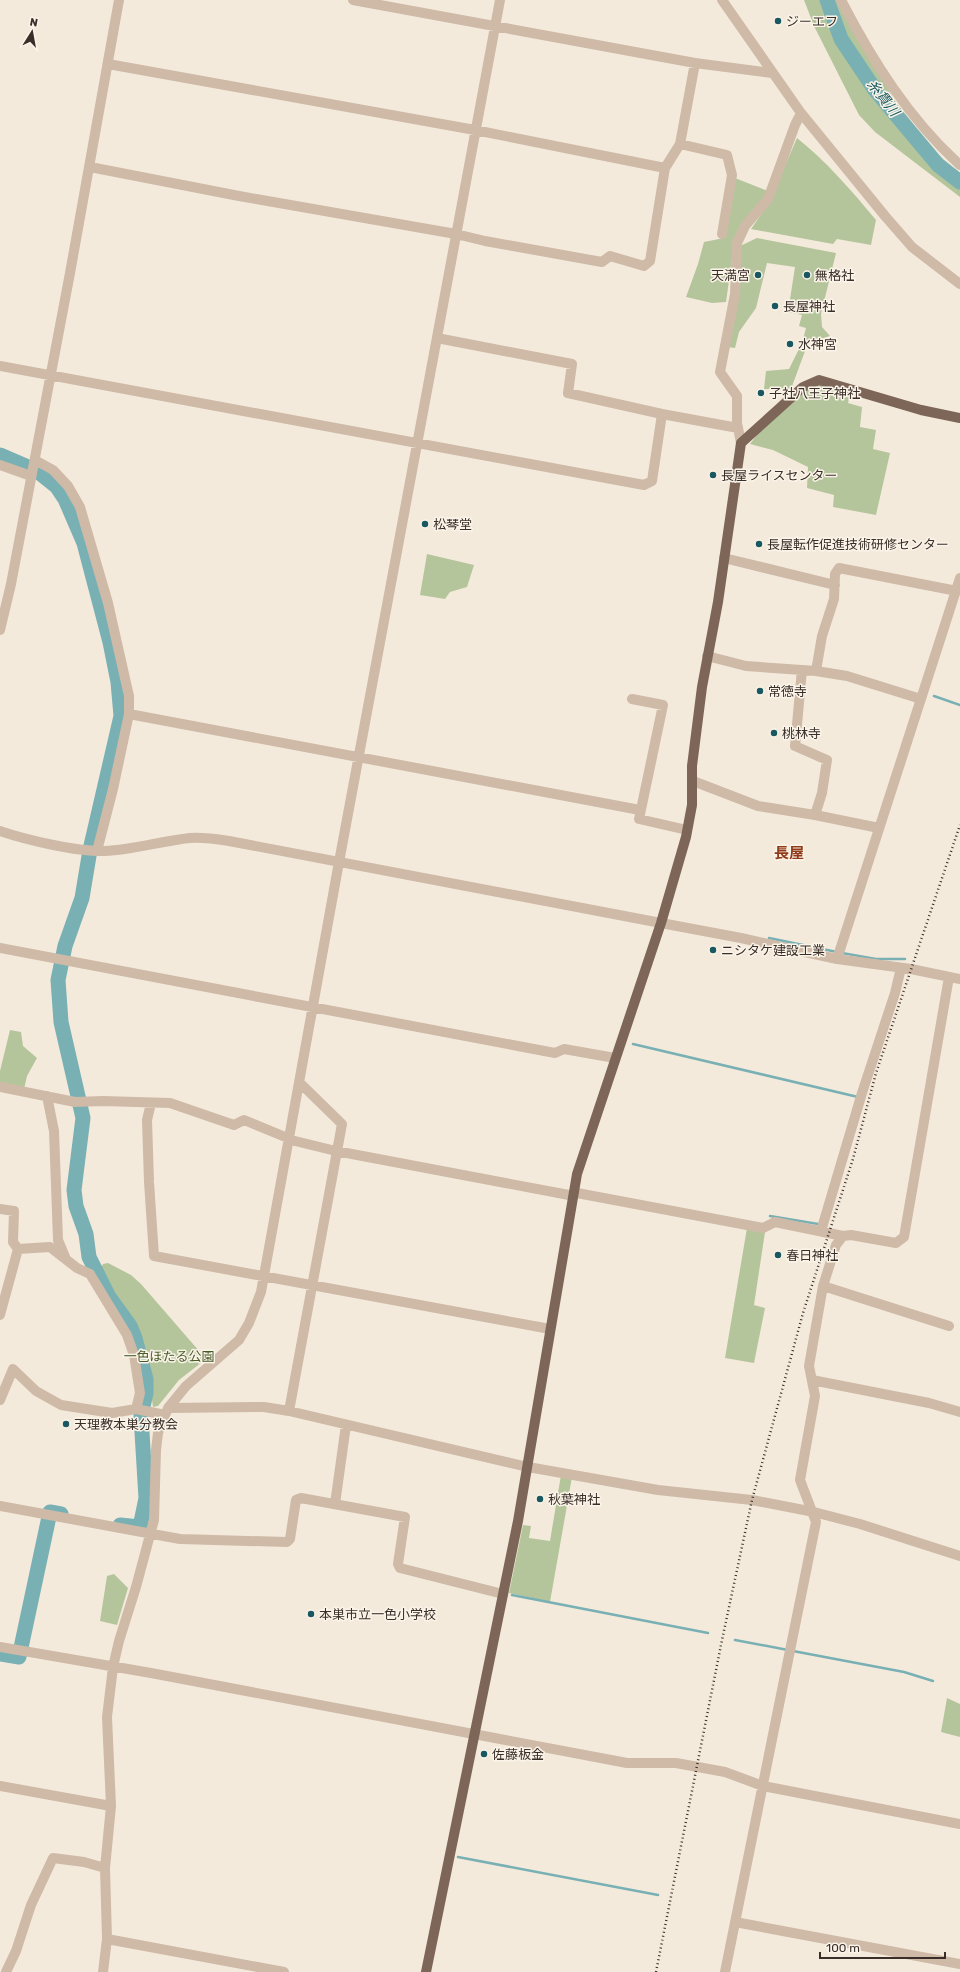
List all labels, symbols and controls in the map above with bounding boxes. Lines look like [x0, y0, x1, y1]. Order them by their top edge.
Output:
north arrow [12, 12, 52, 52]
place label: ジーエフ [786, 14, 838, 29]
text: N [29, 16, 39, 30]
marker: ジーエフ [773, 16, 783, 26]
water label: 糸貫川 [863, 76, 904, 121]
place label: 天満宮 [711, 268, 750, 283]
place label: 無格社 [815, 268, 854, 283]
marker: 天満宮 [753, 270, 763, 280]
marker: 無格社 [802, 270, 812, 280]
place label: 長屋神社 [783, 299, 835, 314]
marker: 長屋神社 [770, 301, 780, 311]
place label: 水神宮 [798, 337, 837, 352]
marker: 水神宮 [785, 339, 795, 349]
place label: 子社八王子神社 [769, 386, 860, 401]
marker: 子社八王子神社 [756, 388, 766, 398]
place label: 長屋ライスセンター [721, 468, 838, 483]
marker: 長屋ライスセンター [708, 470, 718, 480]
place label: 松琴堂 [433, 517, 472, 532]
marker: 松琴堂 [420, 519, 430, 529]
place label: 長屋転作促進技術研修センター [767, 537, 949, 552]
marker: 長屋転作促進技術研修センター [754, 539, 764, 549]
place label: 常徳寺 [768, 684, 807, 699]
marker: 常徳寺 [755, 686, 765, 696]
place label: 桃林寺 [782, 726, 821, 741]
marker: 桃林寺 [769, 728, 779, 738]
district label: 長屋 [774, 844, 804, 862]
place label: ニシタケ建設工業 [721, 943, 825, 958]
marker: ニシタケ建設工業 [708, 945, 718, 955]
place label: 春日神社 [786, 1248, 838, 1263]
marker: 春日神社 [773, 1250, 783, 1260]
park label: 一色ほたる公園 [123, 1349, 215, 1364]
place label: 天理教本巣分教会 [74, 1417, 178, 1432]
marker: 天理教本巣分教会 [61, 1419, 71, 1429]
place label: 秋葉神社 [548, 1492, 600, 1507]
marker: 秋葉神社 [535, 1494, 545, 1504]
place label: 本巣市立一色小学校 [319, 1607, 436, 1622]
marker: 本巣市立一色小学校 [306, 1609, 316, 1619]
place label: 佐藤板金 [492, 1747, 544, 1762]
marker: 佐藤板金 [479, 1749, 489, 1759]
scale bar [820, 1934, 945, 1960]
text: 100 m [826, 1941, 860, 1955]

